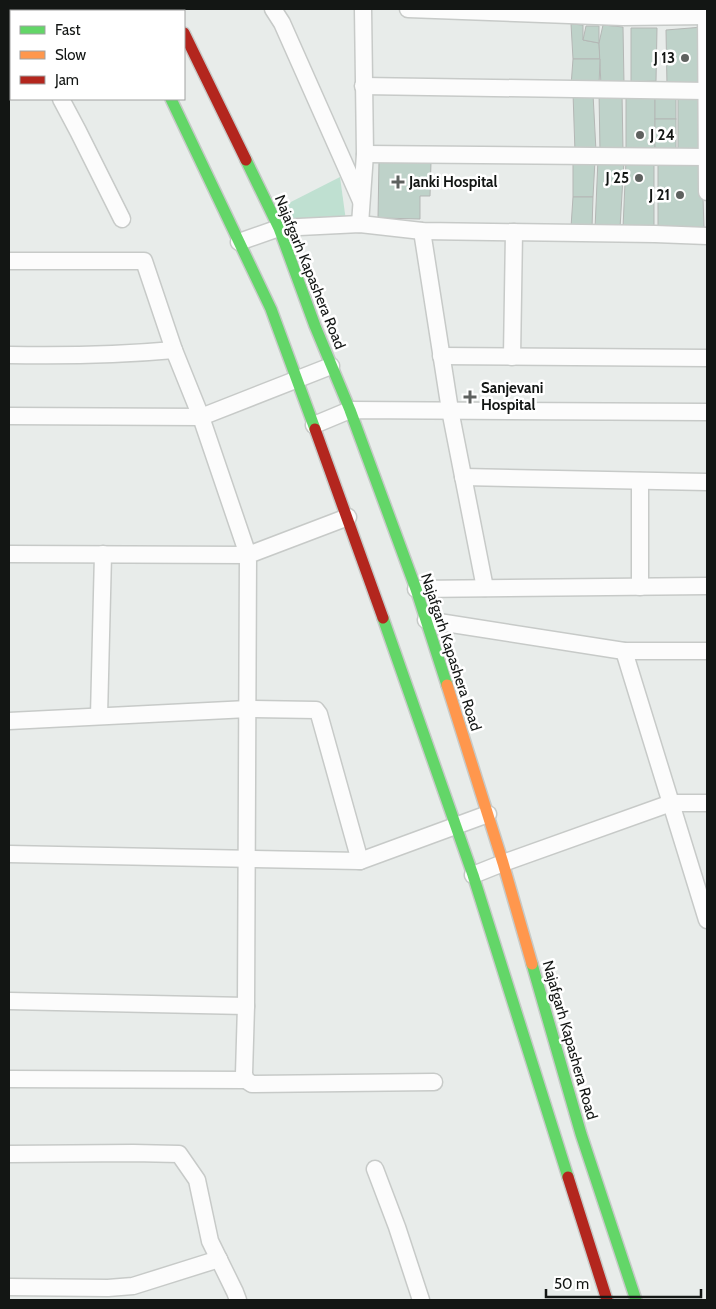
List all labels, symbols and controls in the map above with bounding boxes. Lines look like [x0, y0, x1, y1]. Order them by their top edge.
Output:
legend [10, 10, 185, 100]
text: Fast [55, 21, 80, 39]
text: Slow [55, 46, 86, 64]
place label: J 13 [653, 49, 675, 67]
marker: J 13 [679, 52, 691, 64]
text: Jam [54, 71, 79, 89]
place label: J 24 [649, 126, 675, 144]
marker: J 24 [634, 129, 646, 141]
place label: J 25 [604, 169, 629, 187]
marker: J 25 [633, 172, 645, 184]
place label: Janki Hospital [408, 173, 498, 191]
marker: Janki Hospital [391, 175, 405, 189]
place label: J 21 [648, 186, 670, 204]
marker: J 21 [674, 189, 686, 201]
street label: Najafgarh Kapashera Road [271, 192, 349, 352]
place label: Sanjevani Hospital [481, 379, 543, 414]
marker: Sanjevani Hospital [463, 390, 477, 404]
street label: Najafgarh Kapashera Road [417, 571, 485, 733]
street label: Najafgarh Kapashera Road [539, 958, 601, 1122]
scale bar [546, 1266, 701, 1298]
text: 50 m [554, 1275, 589, 1293]

